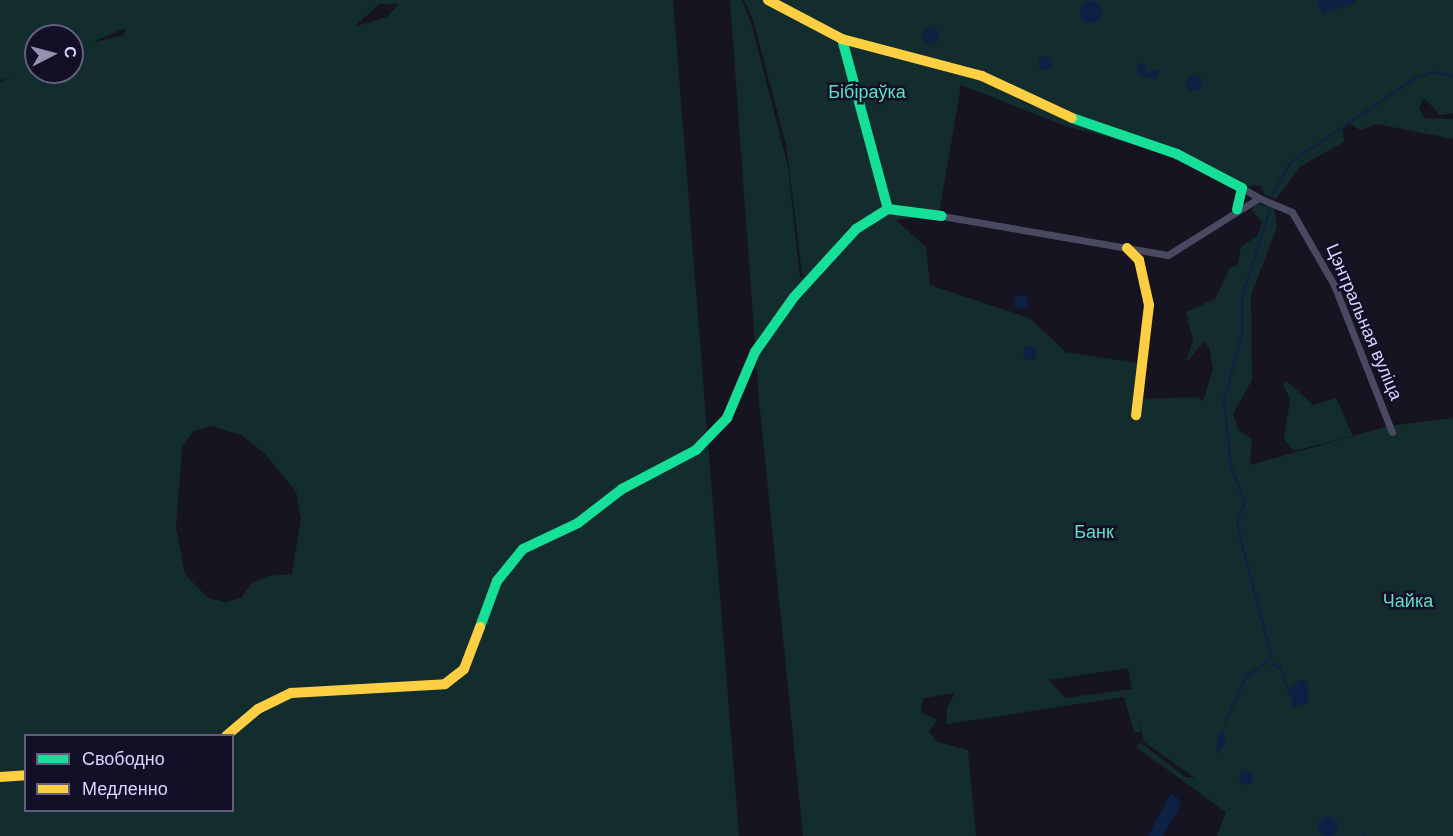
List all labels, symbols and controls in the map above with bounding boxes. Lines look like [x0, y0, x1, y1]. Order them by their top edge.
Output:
north arrow [24, 24, 84, 84]
text: С [61, 46, 79, 59]
park label: Бібіраўка [828, 81, 906, 103]
street label: Цэнтральная вуліца [1321, 241, 1407, 403]
park label: Банк [1074, 521, 1114, 543]
park label: Чайка [1383, 590, 1433, 612]
legend [24, 734, 234, 812]
text: Свободно [82, 749, 165, 769]
text: Медленно [82, 779, 168, 799]

